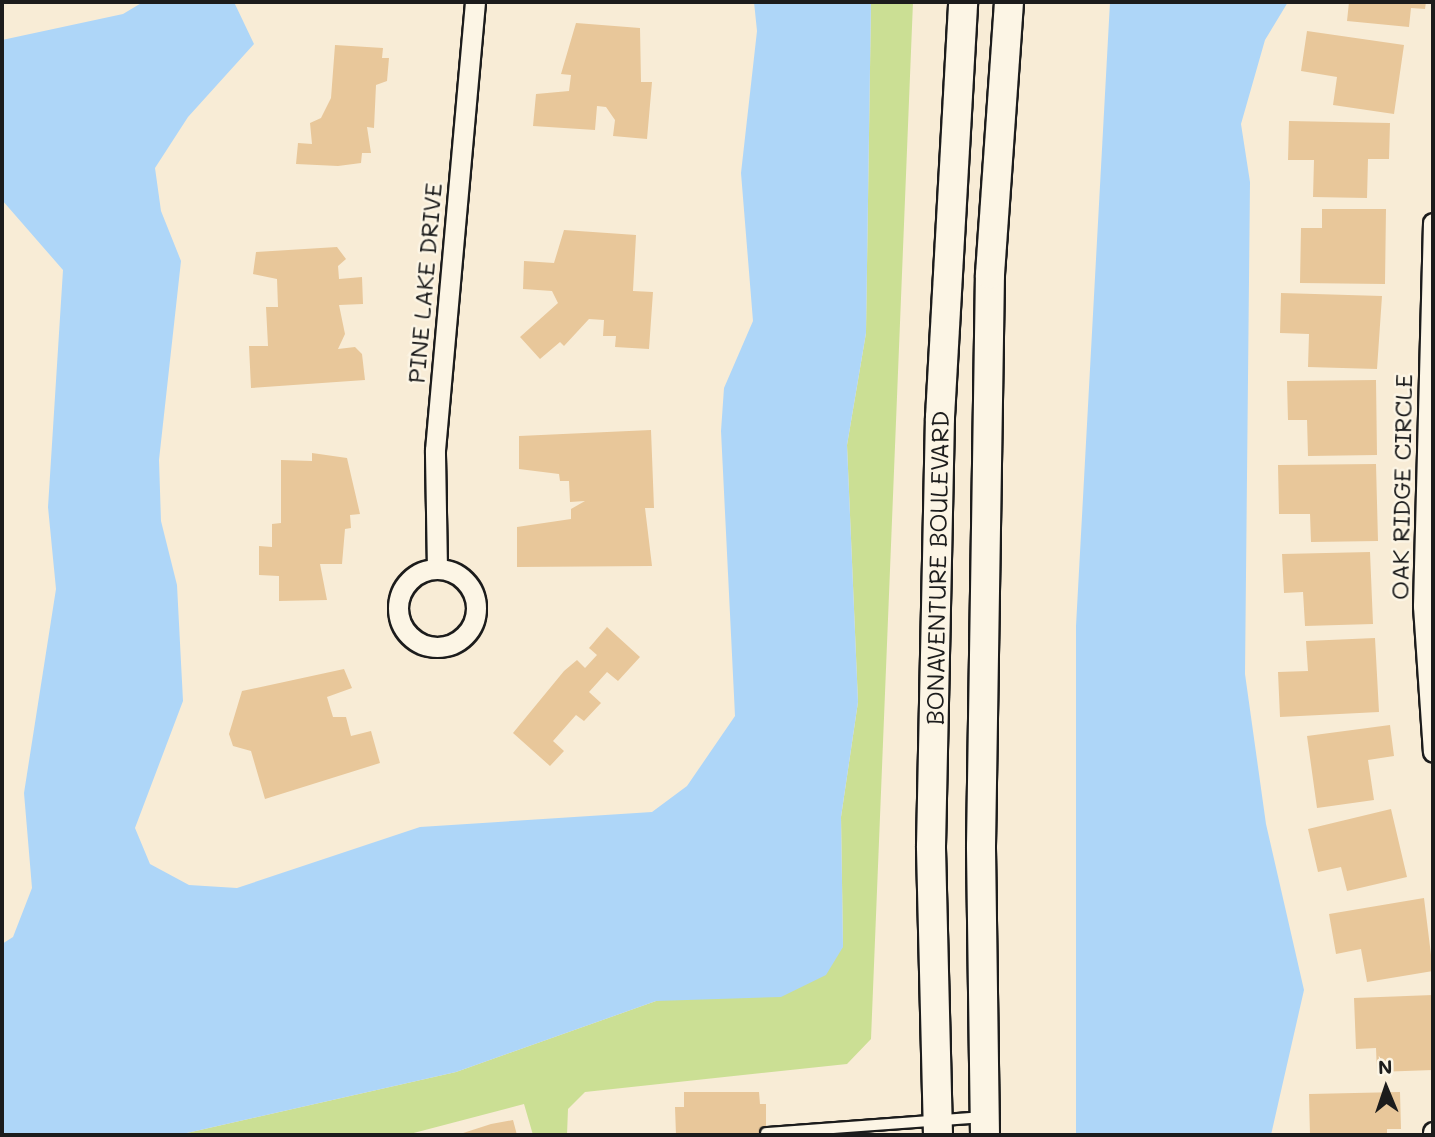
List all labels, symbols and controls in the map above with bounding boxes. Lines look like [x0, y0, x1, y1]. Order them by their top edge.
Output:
street label: PINE LAKE DRIVE [401, 182, 447, 384]
street label: OAK RIDGE CIRCLE [1385, 374, 1417, 600]
street label: BONAVENTURE BOULEVARD [920, 411, 954, 725]
north arrow [1351, 1053, 1421, 1123]
text: N [1378, 1054, 1393, 1079]

